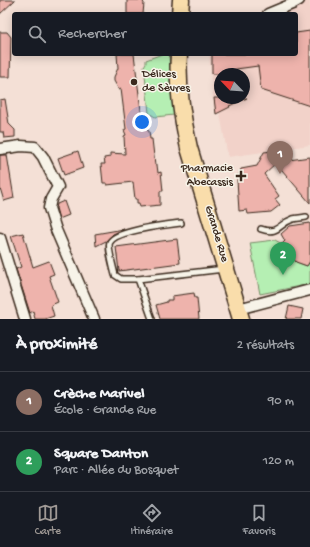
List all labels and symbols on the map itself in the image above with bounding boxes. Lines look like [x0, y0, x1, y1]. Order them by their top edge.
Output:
place label: Délices de Sèvres [141, 68, 191, 96]
north arrow [214, 68, 250, 104]
marker: Délices de Sèvres [129, 77, 139, 87]
your location [132, 112, 152, 132]
pin: 1 [267, 141, 293, 174]
place label: Pharmacie Abecassis [180, 162, 234, 190]
marker: Pharmacie Abecassis [236, 171, 246, 181]
street label: Grande Rue [201, 204, 231, 265]
pin: 2 [270, 242, 296, 275]

